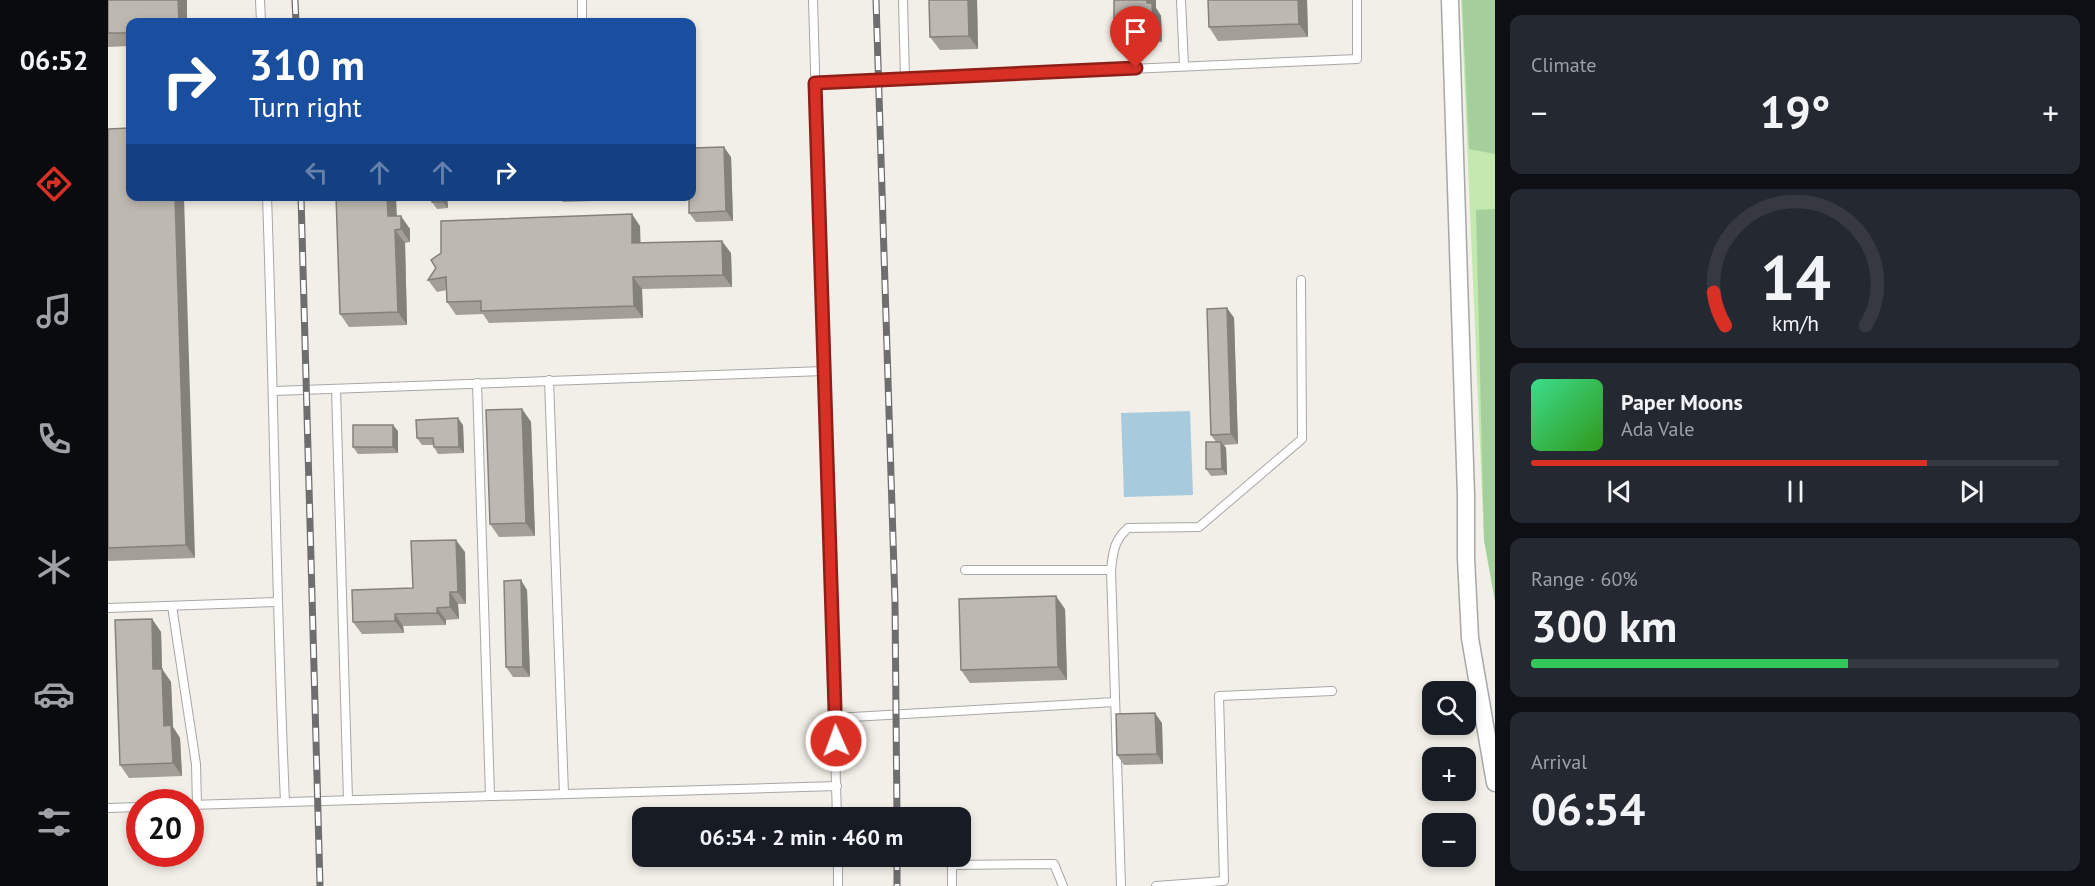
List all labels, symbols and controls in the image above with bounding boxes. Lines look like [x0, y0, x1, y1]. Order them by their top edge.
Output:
pin [1110, 6, 1161, 68]
icon: arrive [1119, 15, 1152, 48]
text: 310 m [249, 37, 365, 92]
icon: right [150, 42, 228, 120]
text: 06:52 [20, 43, 88, 77]
text: Climate [1531, 52, 1597, 78]
text: 19° [1760, 82, 1830, 140]
text: Turn right [249, 90, 362, 124]
text: − [1531, 91, 1548, 134]
text: + [2042, 91, 2059, 134]
icon: left [300, 156, 333, 189]
icon: ahead [363, 156, 396, 189]
icon: ahead [426, 156, 459, 189]
icon: right [489, 156, 522, 189]
icon: directions [33, 163, 75, 205]
text: 14 [1760, 236, 1830, 317]
icon: music [33, 290, 75, 332]
text: km/h [1771, 309, 1818, 337]
text: Paper Moons [1621, 388, 1743, 416]
text: Ada Vale [1621, 416, 1694, 442]
icon: phone [33, 418, 75, 460]
icon: previous [1603, 475, 1636, 508]
icon: pause [1779, 475, 1812, 508]
icon: next [1955, 475, 1988, 508]
icon: climate [33, 546, 75, 588]
text: Range · 60% [1531, 566, 1638, 592]
text: 300 km [1531, 596, 1677, 654]
icon: car [33, 673, 75, 715]
map controls [1422, 681, 1476, 867]
button: search [1422, 681, 1476, 735]
position arrow [804, 709, 868, 773]
button: + [1422, 747, 1476, 801]
text: Arrival [1531, 749, 1587, 775]
text: 06:54 [1531, 779, 1645, 837]
speed limit sign: 20 [126, 789, 204, 867]
icon: filters [33, 801, 75, 843]
button: − [1422, 813, 1476, 867]
text: 06:54 · 2 min · 460 m [700, 823, 903, 851]

